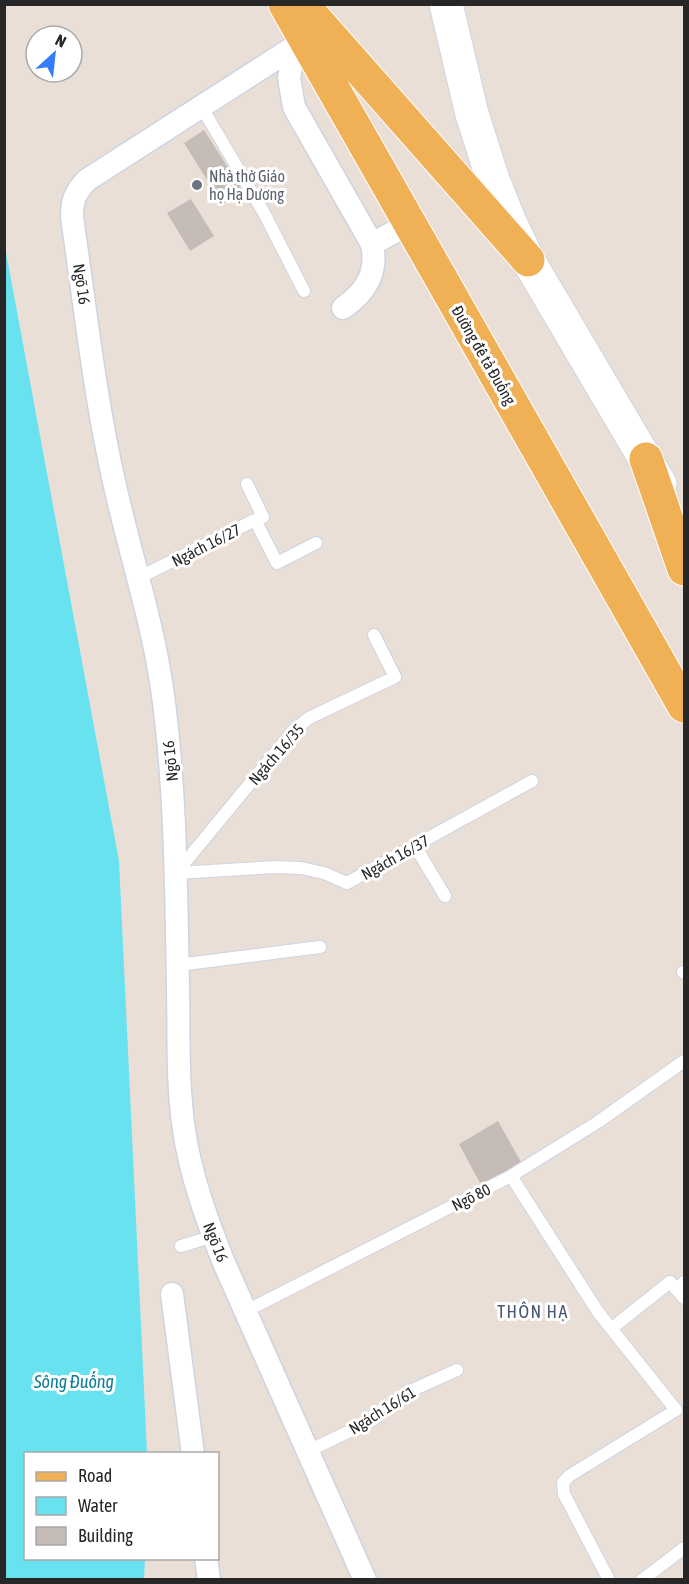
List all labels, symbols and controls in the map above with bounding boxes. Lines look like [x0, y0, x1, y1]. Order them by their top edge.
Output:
north arrow [24, 24, 84, 84]
text: N [53, 30, 69, 51]
place label: Nhà thờ Giáo họ Hạ Dương [209, 167, 285, 204]
marker: Nhà thờ Giáo họ Hạ Dương [190, 178, 204, 192]
street label: Ngõ 16 [69, 262, 94, 306]
street label: Đường đê tả Đuống [448, 302, 521, 408]
street label: Ngách 16/27 [169, 520, 244, 571]
street label: Ngách 16/35 [245, 720, 308, 789]
street label: Ngõ 16 [159, 740, 182, 782]
street label: Ngách 16/37 [358, 831, 433, 884]
street label: Ngõ 80 [449, 1180, 494, 1215]
street label: Ngõ 16 [199, 1220, 232, 1265]
district label: THÔN HẠ [497, 1301, 569, 1322]
water label: Sông Đuống [33, 1370, 114, 1392]
street label: Ngách 16/61 [346, 1383, 419, 1438]
legend [24, 1452, 219, 1560]
text: Road [78, 1465, 112, 1486]
text: Water [78, 1495, 118, 1516]
text: Building [78, 1525, 133, 1546]

